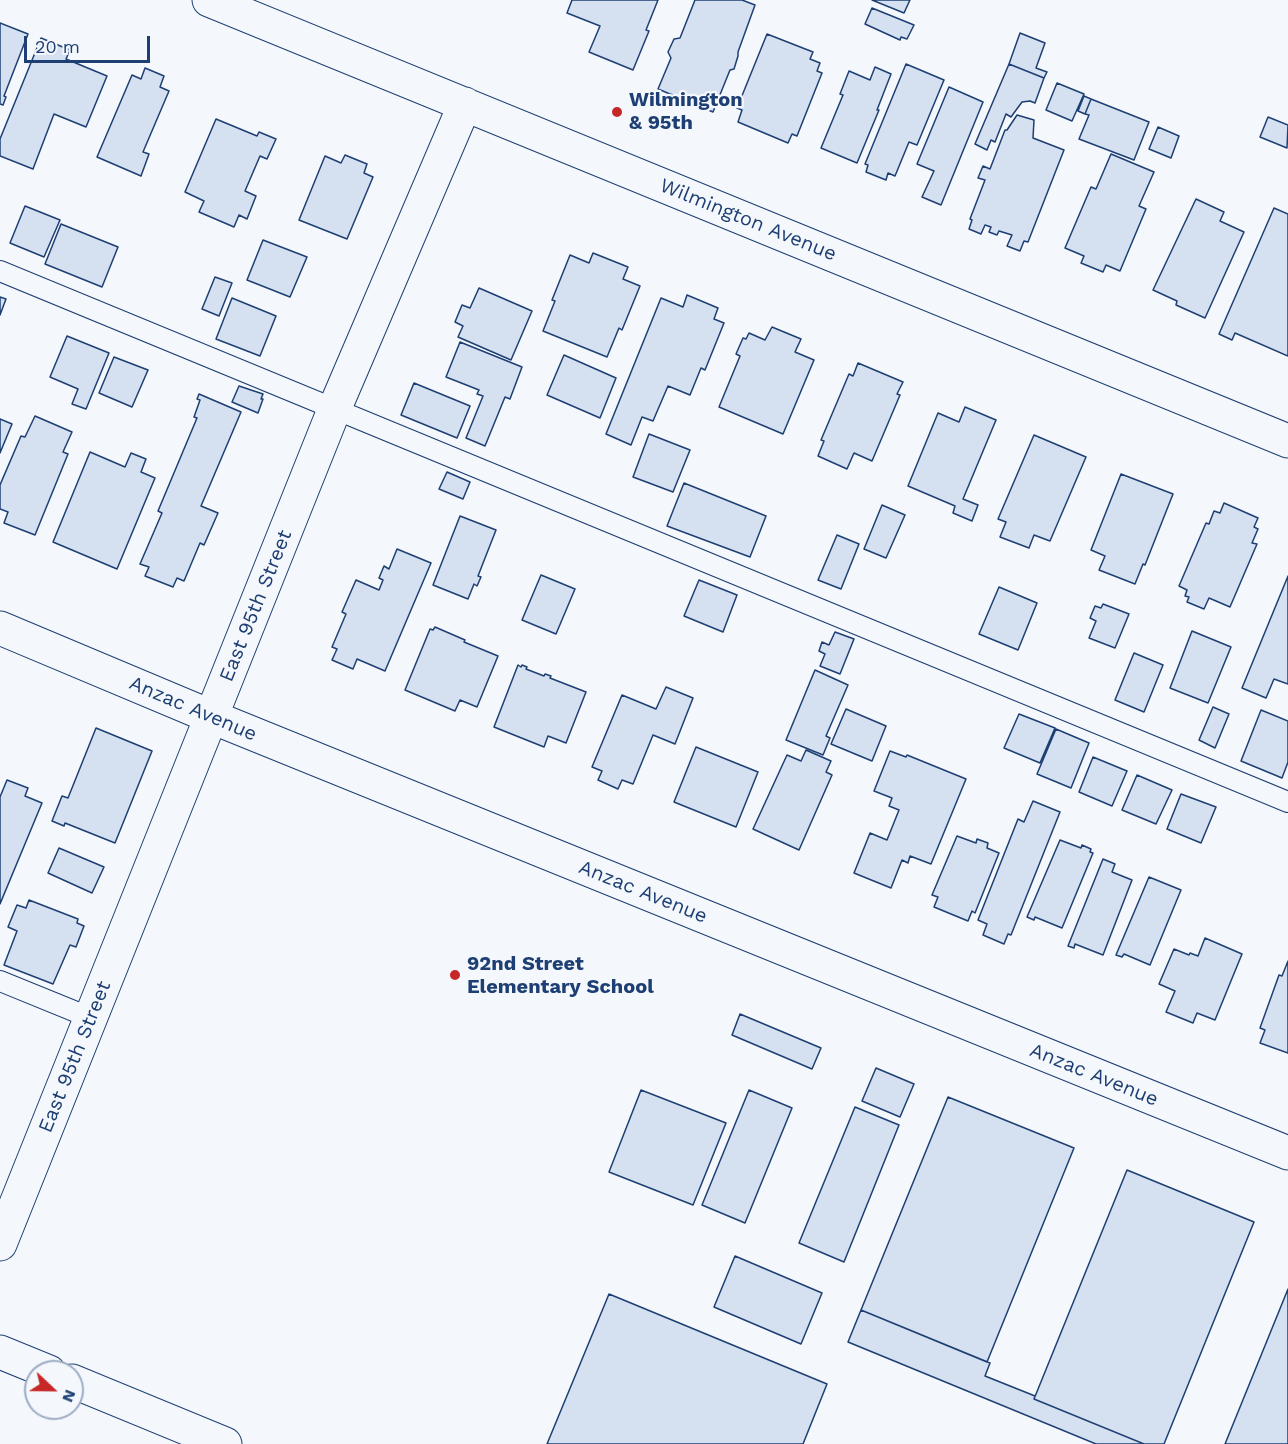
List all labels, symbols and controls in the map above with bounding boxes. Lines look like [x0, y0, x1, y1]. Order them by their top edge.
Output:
scale bar [27, 24, 153, 62]
text: 20 m [35, 36, 80, 57]
place label: Wilmington & 95th [629, 88, 743, 135]
marker: Wilmington & 95th [610, 105, 624, 119]
street label: Wilmington Avenue [656, 174, 840, 266]
street label: East 95th Street [215, 527, 297, 685]
street label: Anzac Avenue [126, 671, 260, 747]
street label: Anzac Avenue [575, 855, 711, 929]
place label: 92nd Street Elementary School [467, 952, 654, 999]
marker: 92nd Street Elementary School [448, 968, 462, 982]
street label: East 95th Street [34, 978, 116, 1136]
street label: Anzac Avenue [1026, 1038, 1162, 1112]
north arrow [24, 1360, 84, 1420]
text: N [58, 1387, 80, 1405]

